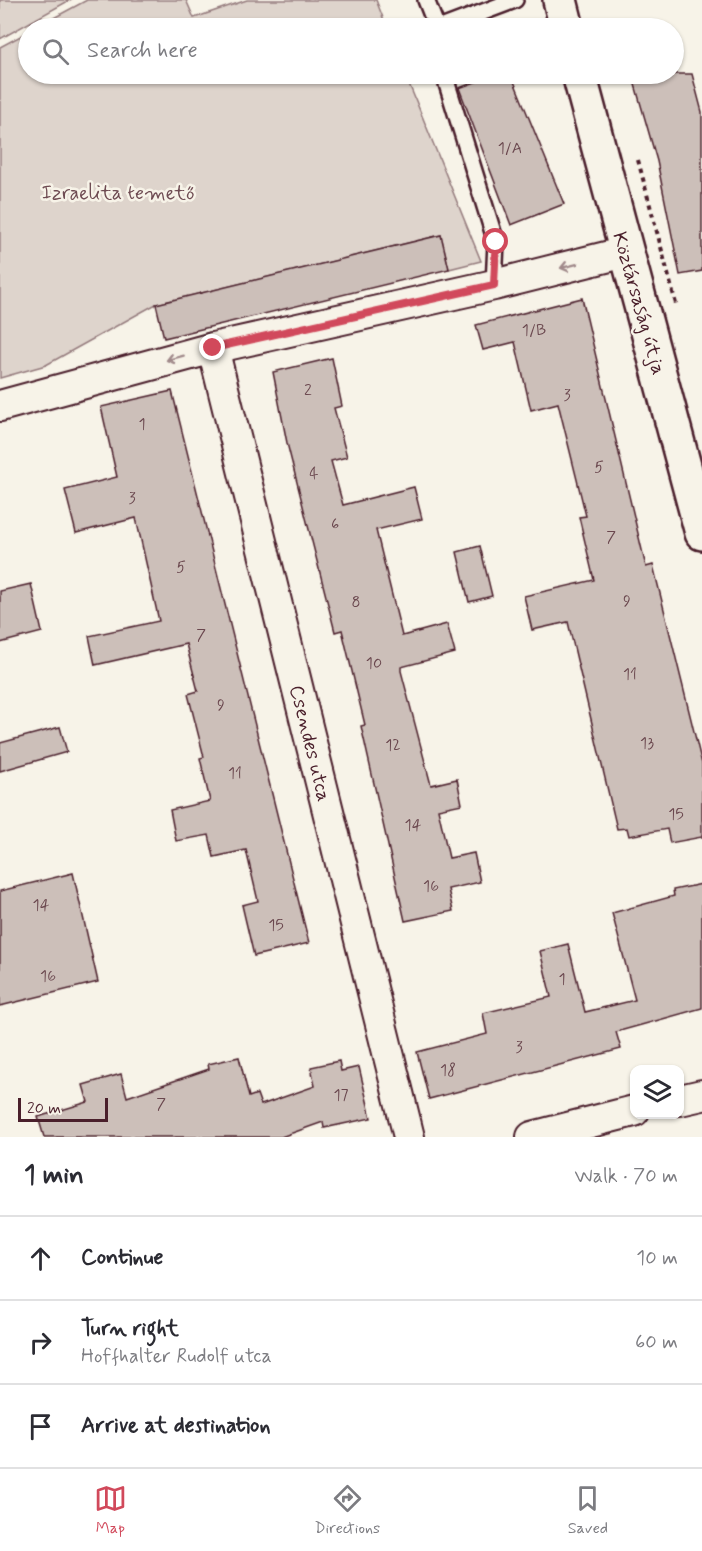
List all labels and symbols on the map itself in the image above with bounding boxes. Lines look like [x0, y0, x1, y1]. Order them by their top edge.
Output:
house number: 1/A [498, 138, 522, 159]
park label: Izraelita temető [41, 180, 195, 207]
route start [482, 228, 508, 254]
street label: Köztársaság útja [605, 229, 672, 378]
one-way arrow [560, 261, 579, 273]
house number: 1/B [522, 320, 546, 341]
route end [199, 334, 225, 360]
one-way arrow [165, 353, 184, 365]
house number: 2 [304, 380, 312, 401]
house number: 3 [563, 385, 571, 406]
house number: 1 [138, 414, 146, 435]
house number: 5 [594, 457, 604, 478]
house number: 4 [309, 463, 319, 484]
house number: 3 [128, 488, 136, 509]
house number: 6 [331, 514, 339, 535]
house number: 7 [606, 527, 616, 548]
house number: 5 [176, 557, 186, 578]
house number: 9 [623, 591, 631, 612]
house number: 8 [351, 592, 361, 613]
house number: 7 [196, 625, 206, 646]
house number: 10 [366, 653, 382, 674]
house number: 11 [623, 664, 637, 685]
street label: Csendes utca [282, 682, 337, 804]
house number: 9 [217, 695, 225, 716]
house number: 13 [640, 733, 654, 754]
house number: 12 [385, 735, 401, 756]
house number: 11 [228, 763, 242, 784]
house number: 15 [668, 804, 684, 825]
house number: 14 [405, 815, 422, 836]
house number: 16 [423, 876, 439, 897]
house number: 14 [33, 895, 50, 916]
house number: 15 [268, 915, 284, 936]
house number: 16 [40, 966, 56, 987]
house number: 1 [558, 969, 566, 990]
house number: 3 [515, 1037, 523, 1058]
house number: 18 [440, 1060, 456, 1081]
house number: 17 [333, 1085, 349, 1106]
house number: 7 [156, 1094, 166, 1115]
scale bar [18, 1095, 108, 1122]

